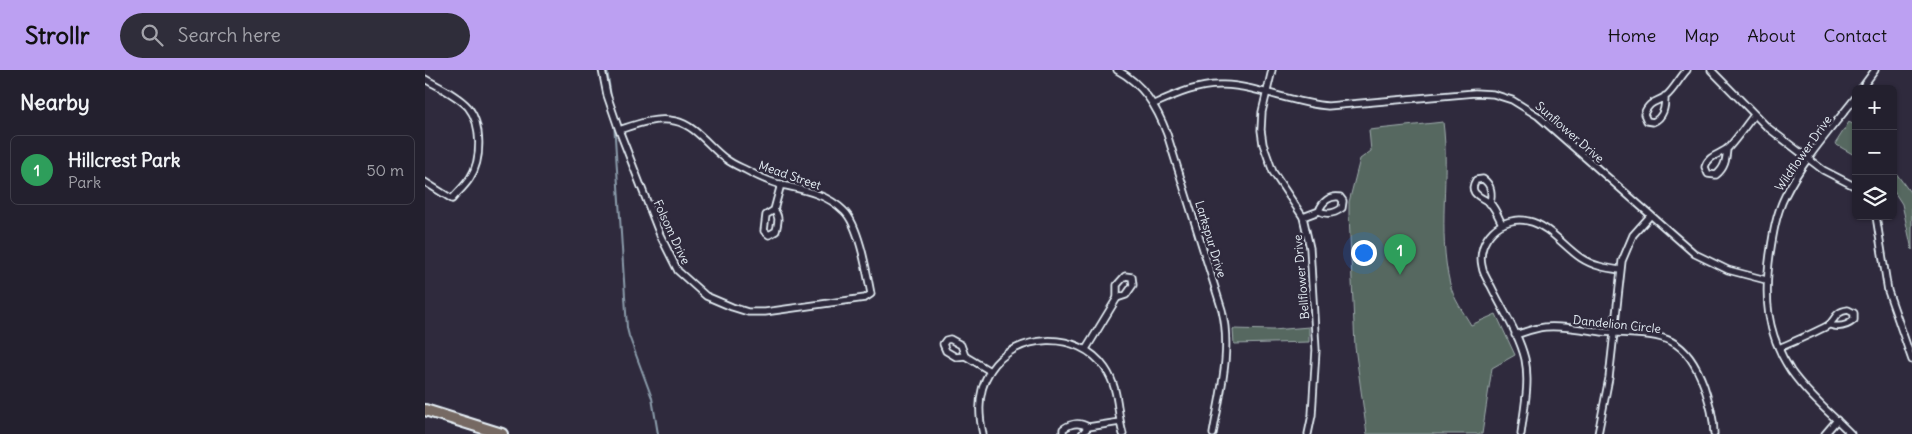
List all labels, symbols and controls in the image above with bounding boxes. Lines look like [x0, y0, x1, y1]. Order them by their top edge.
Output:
search box [120, 13, 470, 58]
text: Strollr [25, 20, 90, 50]
icon: search [138, 21, 166, 49]
text: Search here [178, 23, 281, 47]
text: Home [1608, 24, 1656, 47]
text: Map [1684, 24, 1719, 47]
text: About [1747, 24, 1795, 47]
text: Contact [1823, 24, 1887, 47]
map controls [1852, 85, 1897, 220]
button: + [1852, 85, 1897, 130]
text: Nearby [20, 89, 90, 116]
street label: Sunflower Drive [1533, 98, 1607, 166]
street label: Wildflower Drive [1771, 112, 1835, 194]
button: − [1852, 130, 1897, 175]
text: Hillcrest Park [68, 148, 180, 172]
street label: Mead Street [757, 157, 823, 193]
text: 1 [34, 160, 40, 180]
text: 50 m [366, 160, 404, 180]
text: Park [68, 172, 101, 192]
button: layers [1852, 175, 1897, 220]
street label: Folsom Drive [650, 197, 694, 267]
street label: Larkspur Drive [1192, 199, 1230, 279]
street label: Bellflower Drive [1290, 234, 1312, 320]
pin: 1 [1384, 234, 1416, 275]
your location [1351, 240, 1377, 266]
street label: Dandelion Circle [1572, 312, 1662, 336]

